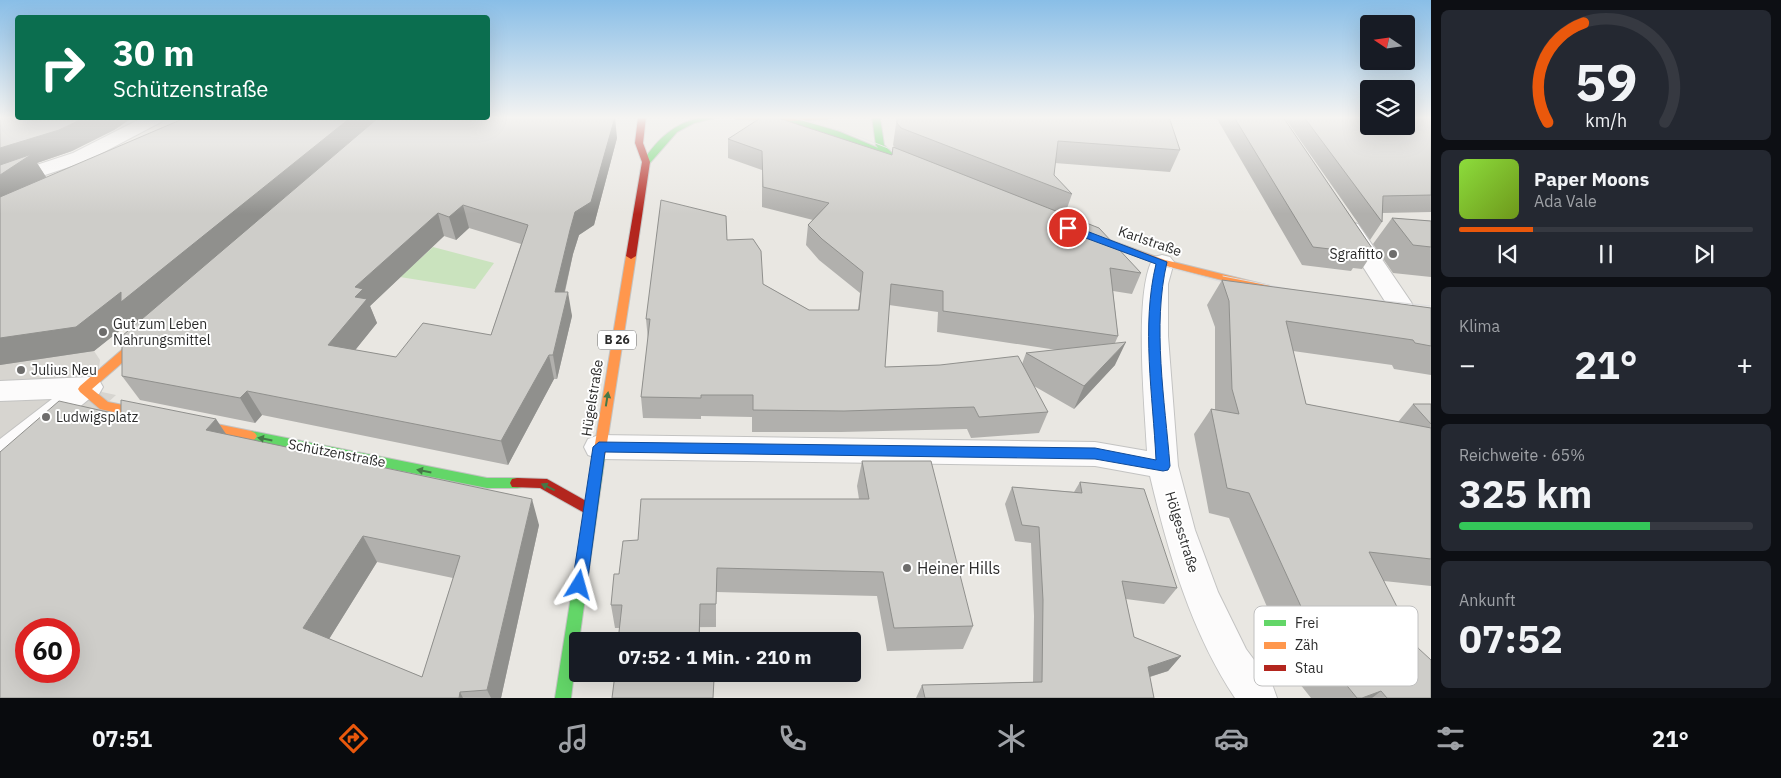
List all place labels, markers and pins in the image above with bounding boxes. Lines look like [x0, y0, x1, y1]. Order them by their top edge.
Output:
pin [1047, 207, 1089, 249]
place label: Sgrafitto [1329, 245, 1383, 263]
marker: Sgrafitto [1387, 248, 1399, 260]
place label: Gut zum Leben Nahrungsmittel [113, 315, 211, 349]
marker: Gut zum Leben Nahrungsmittel [97, 326, 109, 338]
place label: Julius Neu [31, 361, 97, 379]
marker: Julius Neu [15, 364, 27, 376]
place label: Ludwigsplatz [56, 408, 139, 426]
marker: Ludwigsplatz [40, 411, 52, 423]
place label: Heiner Hills [917, 558, 1000, 578]
marker: Heiner Hills [901, 562, 913, 574]

